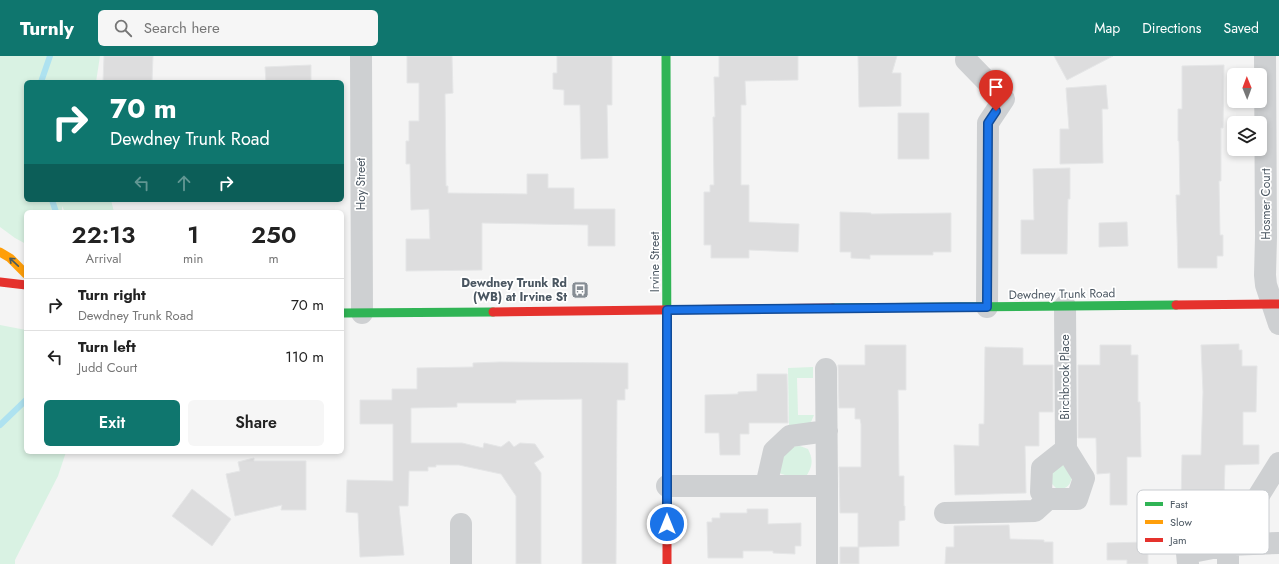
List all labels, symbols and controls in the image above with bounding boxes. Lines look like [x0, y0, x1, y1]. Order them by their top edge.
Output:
search box [98, 10, 378, 46]
text: Turnly [20, 15, 74, 42]
icon: search [112, 17, 134, 39]
text: Search here [144, 17, 220, 39]
text: Map [1094, 18, 1120, 38]
text: Directions [1142, 18, 1202, 38]
text: Saved [1224, 18, 1259, 38]
north arrow [1227, 68, 1267, 108]
map controls [1227, 68, 1267, 156]
pin [979, 70, 1013, 111]
icon: arrive [985, 76, 1007, 98]
text: 70 m [110, 88, 177, 129]
icon: right [44, 96, 96, 148]
button: layers [1227, 116, 1267, 156]
text: Dewdney Trunk Road [110, 126, 270, 152]
street label: Hoy Street [352, 158, 370, 210]
street label: Hosmer Court [1257, 168, 1275, 240]
icon: left [131, 172, 153, 194]
icon: ahead [173, 172, 195, 194]
icon: right [215, 172, 237, 194]
text: 22:13 [72, 217, 135, 252]
text: 1 [187, 217, 199, 252]
text: 250 [251, 217, 296, 252]
street label: Irvine Street [646, 232, 664, 292]
text: Arrival [86, 249, 121, 268]
text: min [183, 249, 203, 268]
text: m [269, 249, 279, 268]
one-way arrow [9, 257, 19, 267]
place label: Dewdney Trunk Rd (WB) at Irvine St [461, 274, 567, 306]
bus stop icon: Dewdney Trunk Rd (WB) at Irvine St [570, 280, 590, 300]
text: Turn right [78, 284, 146, 306]
street label: Dewdney Trunk Road [1009, 284, 1115, 304]
icon: right [44, 294, 66, 316]
text: 70 m [291, 294, 324, 316]
text: Dewdney Trunk Road [78, 306, 193, 325]
street label: Birchbrook Place [1056, 334, 1074, 420]
text: Turn left [78, 336, 136, 358]
icon: left [44, 346, 66, 368]
text: 110 m [285, 346, 324, 368]
text: Judd Court [78, 358, 137, 377]
button: Exit [44, 400, 180, 446]
button: Share [188, 400, 324, 446]
legend [1137, 490, 1269, 554]
text: Fast [1170, 496, 1188, 512]
position arrow [646, 503, 688, 545]
text: Slow [1170, 514, 1192, 530]
text: Jam [1168, 532, 1187, 548]

